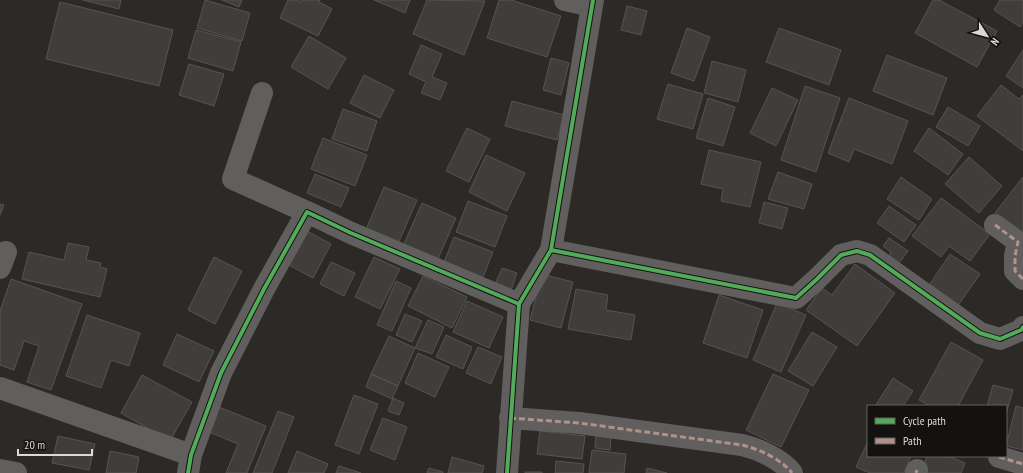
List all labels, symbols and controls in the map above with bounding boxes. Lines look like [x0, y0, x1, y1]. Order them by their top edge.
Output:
north arrow [967, 16, 1007, 56]
text: N [988, 35, 1003, 48]
legend [867, 405, 1007, 457]
text: Cycle path [903, 413, 946, 428]
scale bar [18, 431, 92, 457]
text: Path [903, 433, 921, 448]
text: 20 m [24, 437, 45, 452]

